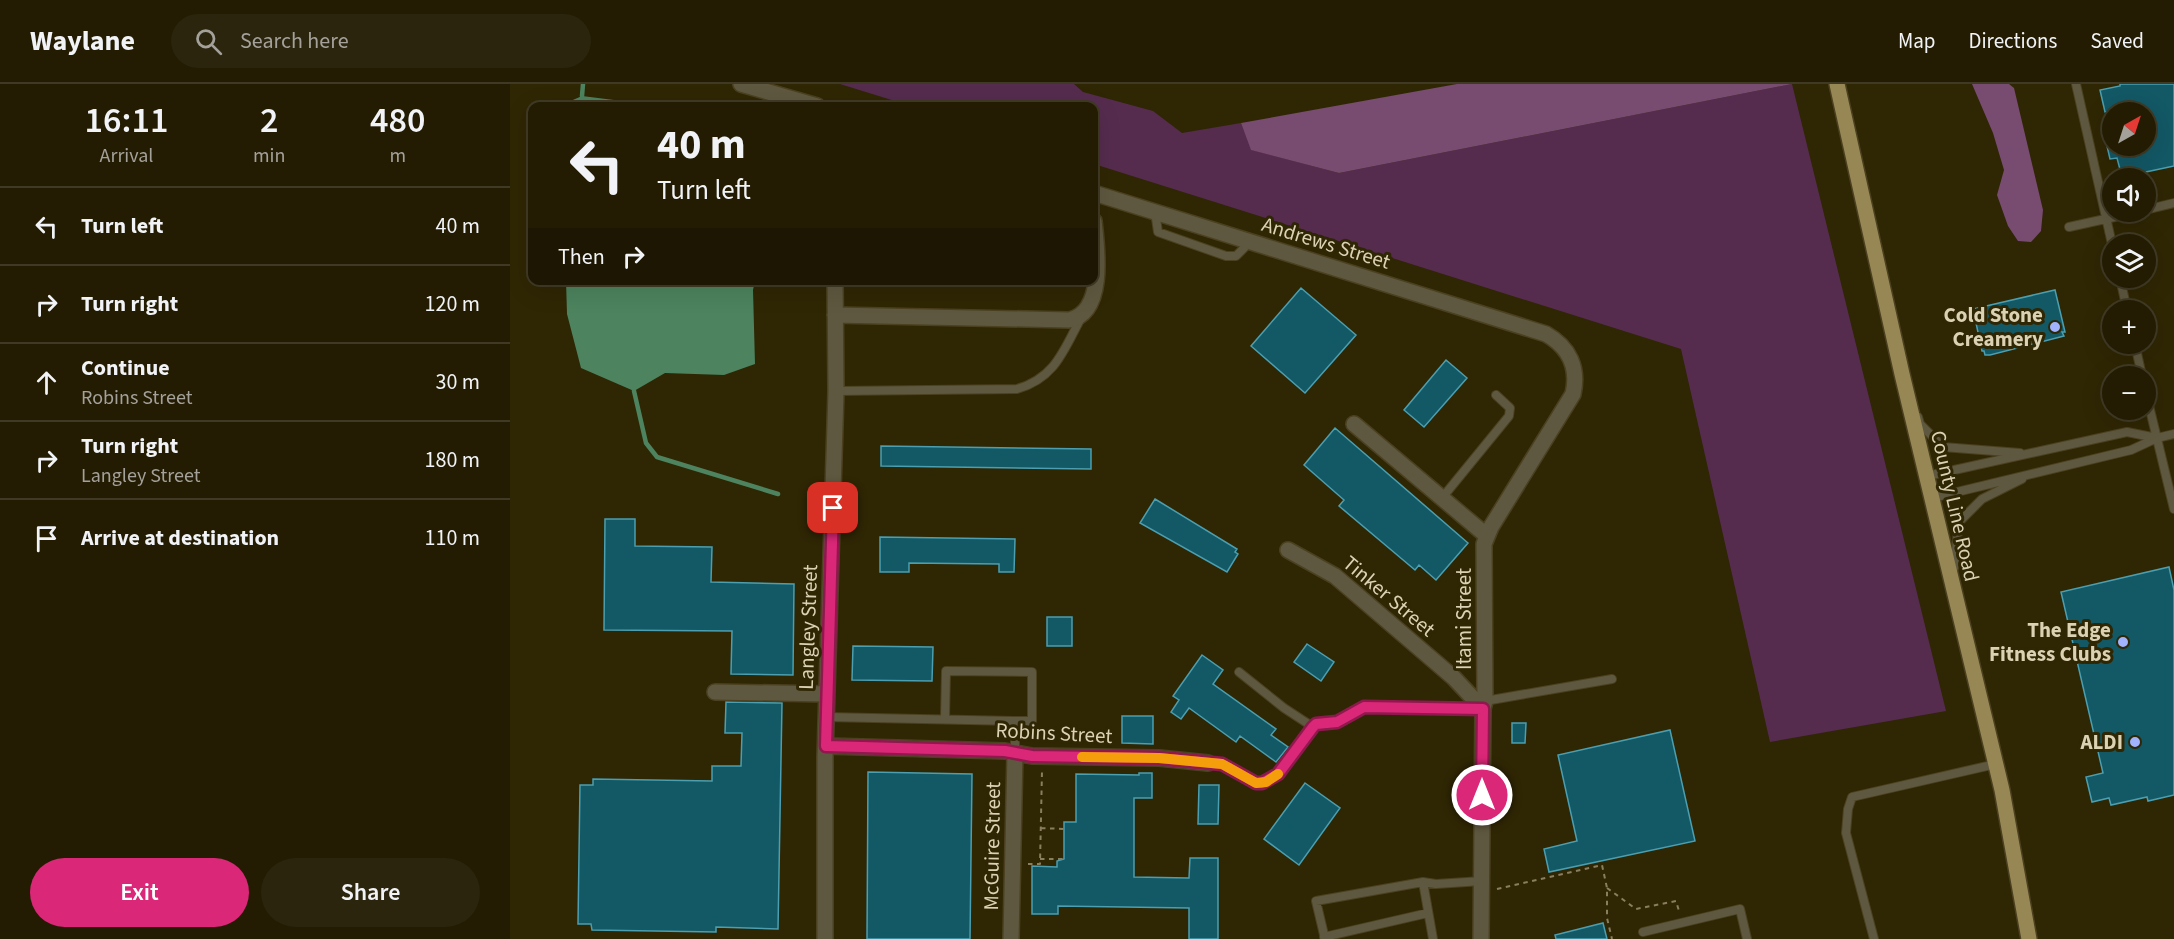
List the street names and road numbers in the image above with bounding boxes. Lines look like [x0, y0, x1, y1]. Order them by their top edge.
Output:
street label: Andrews Street [1258, 209, 1394, 277]
street label: County Line Road [1923, 428, 1987, 584]
street label: Tinker Street [1336, 548, 1442, 644]
street label: Langley Street [791, 564, 825, 690]
street label: Itami Street [1449, 568, 1479, 670]
street label: Robins Street [995, 715, 1113, 751]
street label: McGuire Street [976, 781, 1008, 911]

